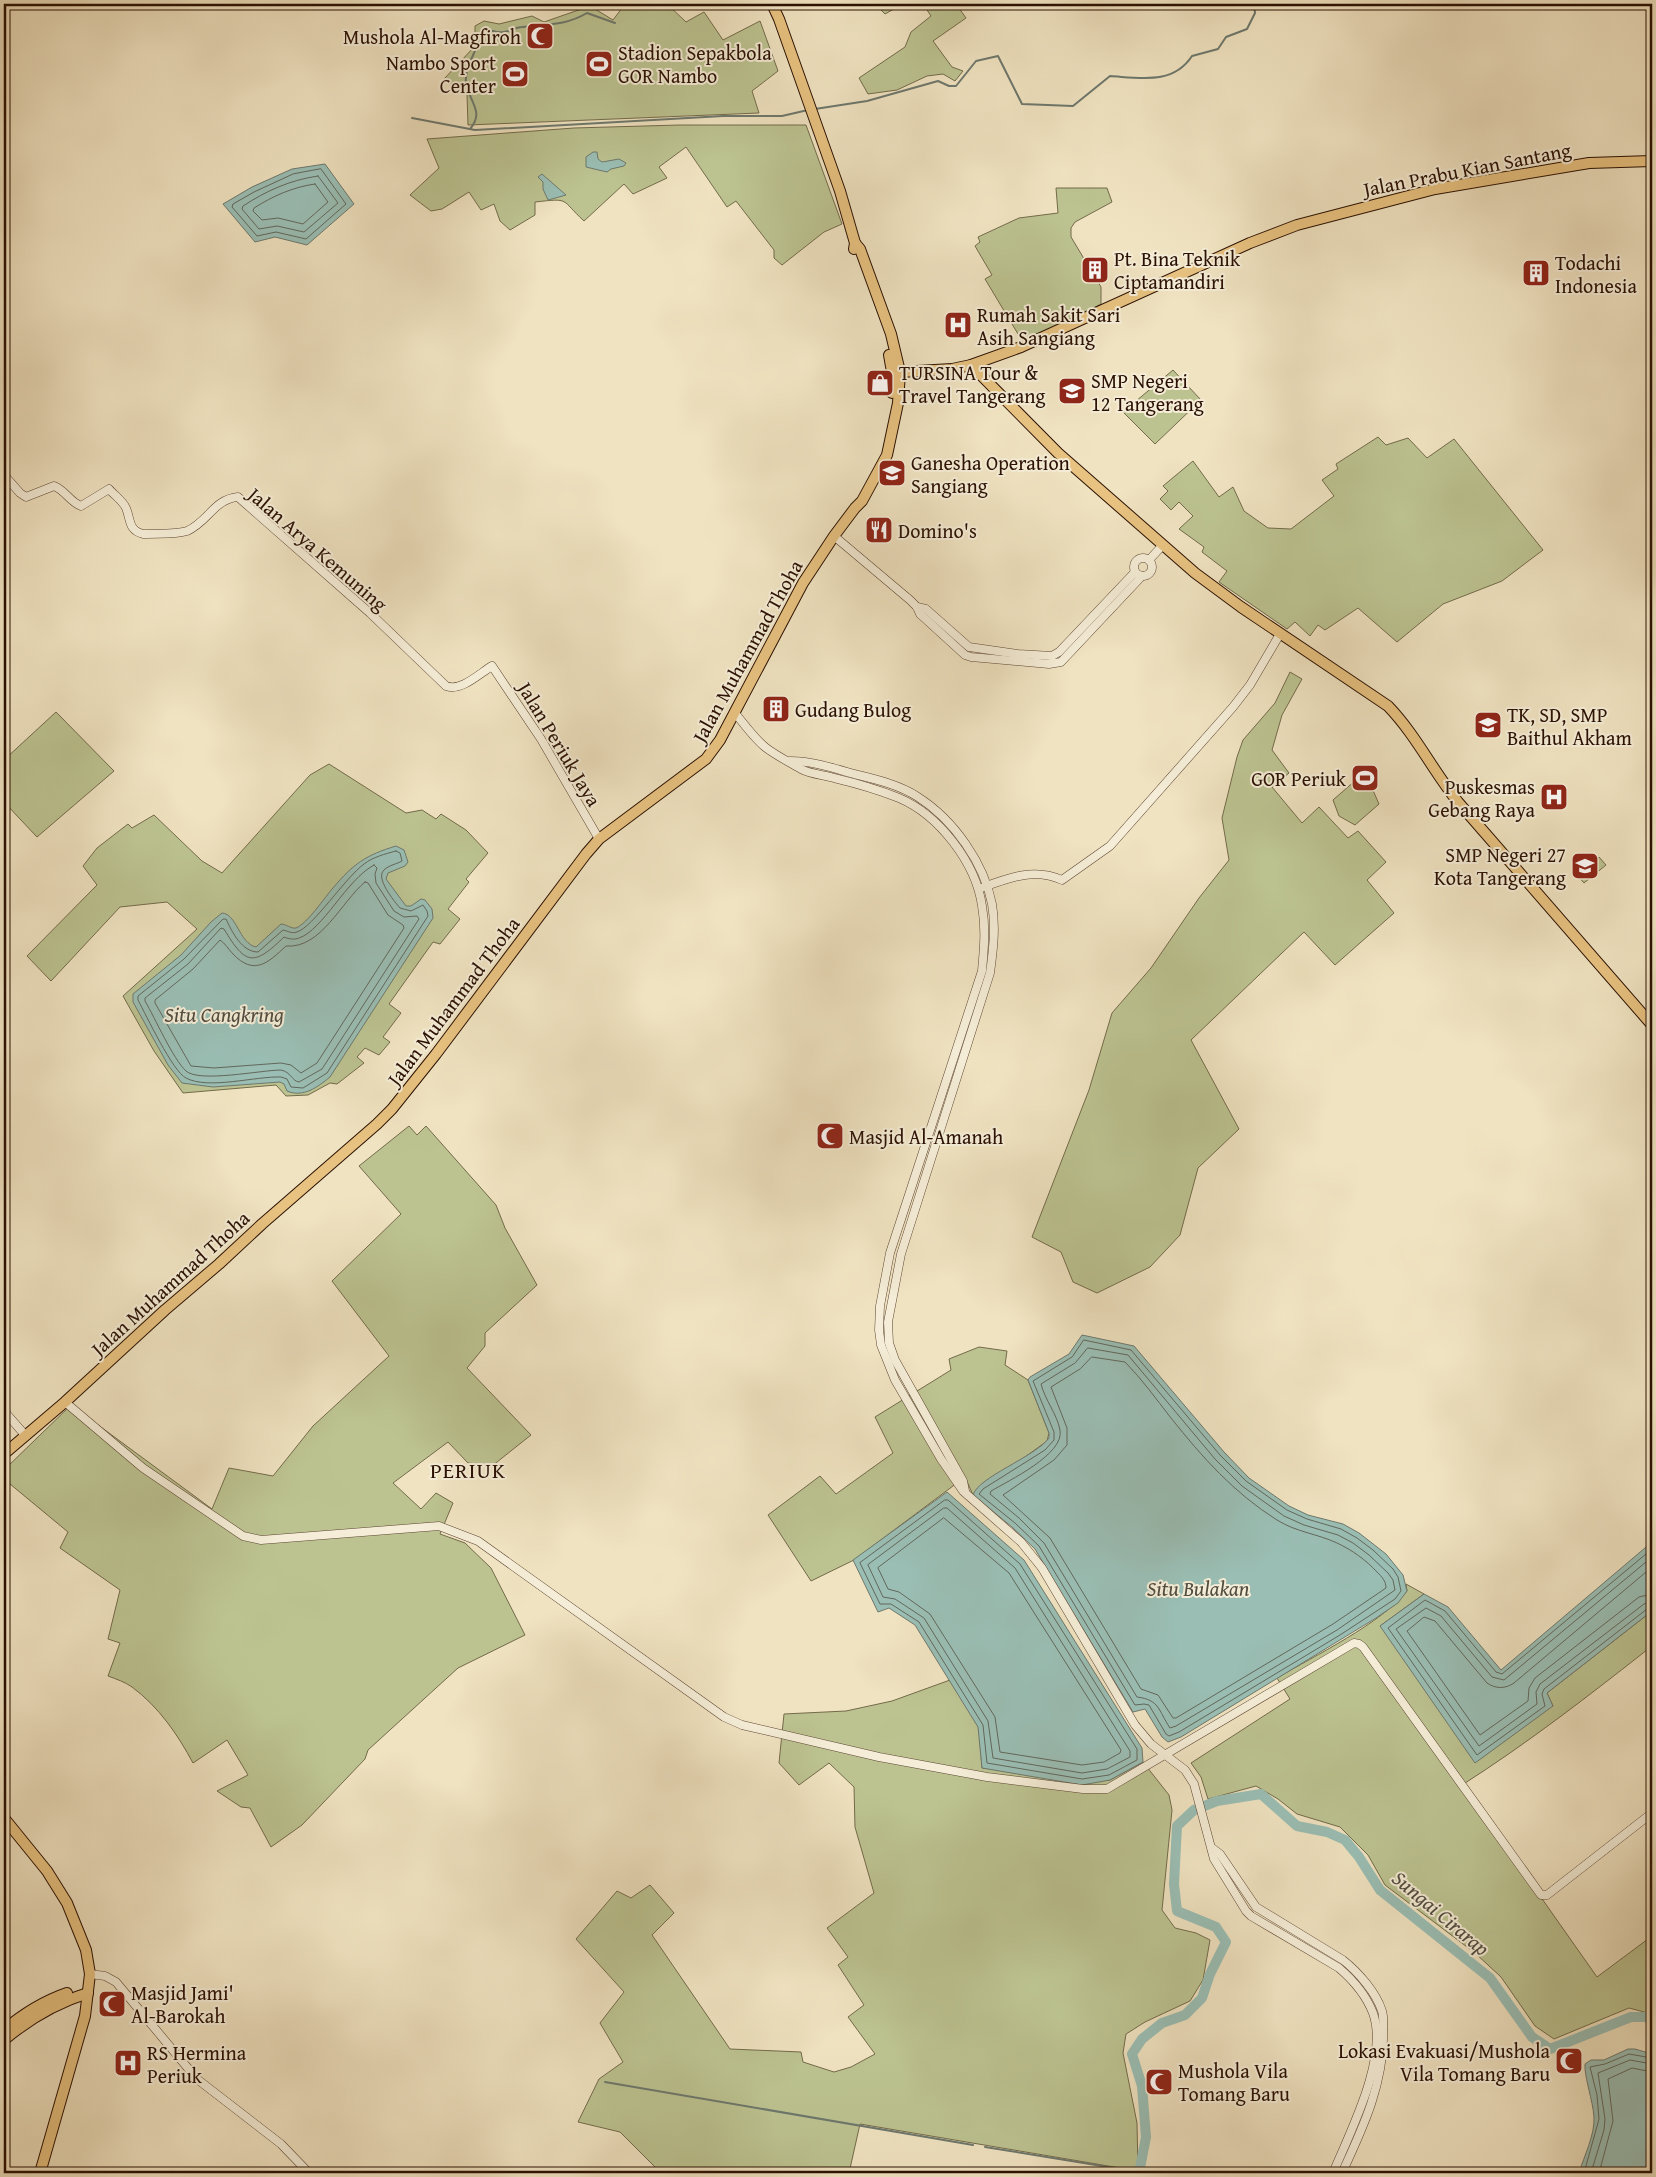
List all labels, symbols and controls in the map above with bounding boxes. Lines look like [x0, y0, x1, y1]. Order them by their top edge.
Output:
mosque icon: Mushola Al-Magfiroh [525, 21, 555, 51]
place label: Mushola Al-Magfiroh [343, 22, 521, 51]
place label: Stadion Sepakbola GOR Nambo [618, 38, 772, 90]
place label: Nambo Sport Center [386, 48, 496, 100]
sports icon: Stadion Sepakbola GOR Nambo [584, 49, 614, 79]
sports icon: Nambo Sport Center [500, 59, 530, 89]
street label: Jalan Prabu Kian Santang [1358, 135, 1573, 204]
place label: Pt. Bina Teknik Ciptamandiri [1114, 244, 1241, 296]
place label: Todachi Indonesia [1555, 248, 1637, 300]
building icon: Pt. Bina Teknik Ciptamandiri [1080, 255, 1110, 285]
building icon: Todachi Indonesia [1521, 258, 1551, 288]
place label: Rumah Sakit Sari Asih Sangiang [977, 300, 1121, 352]
hospital icon: Rumah Sakit Sari Asih Sangiang [943, 310, 973, 340]
place label: TURSINA Tour & Travel Tangerang [899, 358, 1045, 410]
place label: SMP Negeri 12 Tangerang [1091, 366, 1204, 418]
shop icon: TURSINA Tour & Travel Tangerang [865, 368, 895, 398]
school or university icon: SMP Negeri 12 Tangerang [1057, 376, 1087, 406]
place label: Ganesha Operation Sangiang [911, 448, 1070, 500]
school or university icon: Ganesha Operation Sangiang [877, 458, 907, 488]
street label: Jalan Arya Kemuning [240, 478, 394, 618]
restaurant icon: Domino's [864, 515, 894, 545]
place label: Domino's [898, 516, 977, 545]
street label: Jalan Muhammad Thoha [683, 554, 810, 750]
street label: Jalan Periuk Jaya [510, 674, 609, 812]
building icon: Gudang Bulog [761, 694, 791, 724]
place label: Gudang Bulog [795, 695, 911, 724]
place label: TK, SD, SMP Baithul Akham [1507, 700, 1633, 752]
school or university icon: TK, SD, SMP Baithul Akham [1473, 710, 1503, 740]
sports icon: GOR Periuk [1350, 763, 1380, 793]
place label: GOR Periuk [1251, 764, 1347, 793]
place label: Puskesmas Gebang Raya [1428, 772, 1536, 824]
hospital icon: Puskesmas Gebang Raya [1539, 782, 1569, 812]
place label: SMP Negeri 27 Kota Tangerang [1434, 840, 1566, 892]
school or university icon: SMP Negeri 27 Kota Tangerang [1570, 851, 1600, 881]
street label: Jalan Muhammad Thoha [378, 910, 527, 1094]
water label: Situ Cangkring [164, 999, 284, 1030]
mosque icon: Masjid Al-Amanah [815, 1121, 845, 1151]
place label: Masjid Al-Amanah [849, 1122, 1003, 1151]
street label: Jalan Muhammad Thoha [82, 1203, 256, 1364]
district label: PERIUK [430, 1454, 506, 1486]
water label: Situ Bulakan [1147, 1573, 1250, 1604]
water label: Sungai Cirarap [1385, 1863, 1497, 1963]
place label: Masjid Jami' Al-Barokah [131, 1978, 234, 2030]
mosque icon: Masjid Jami' Al-Barokah [97, 1989, 127, 2019]
place label: Lokasi Evakuasi/Mushola Vila Tomang Baru [1338, 2036, 1551, 2088]
place label: RS Hermina Periuk [147, 2038, 247, 2090]
mosque icon: Lokasi Evakuasi/Mushola Vila Tomang Baru [1554, 2046, 1584, 2076]
hospital icon: RS Hermina Periuk [113, 2048, 143, 2078]
place label: Mushola Vila Tomang Baru [1178, 2056, 1290, 2108]
mosque icon: Mushola Vila Tomang Baru [1144, 2067, 1174, 2097]

